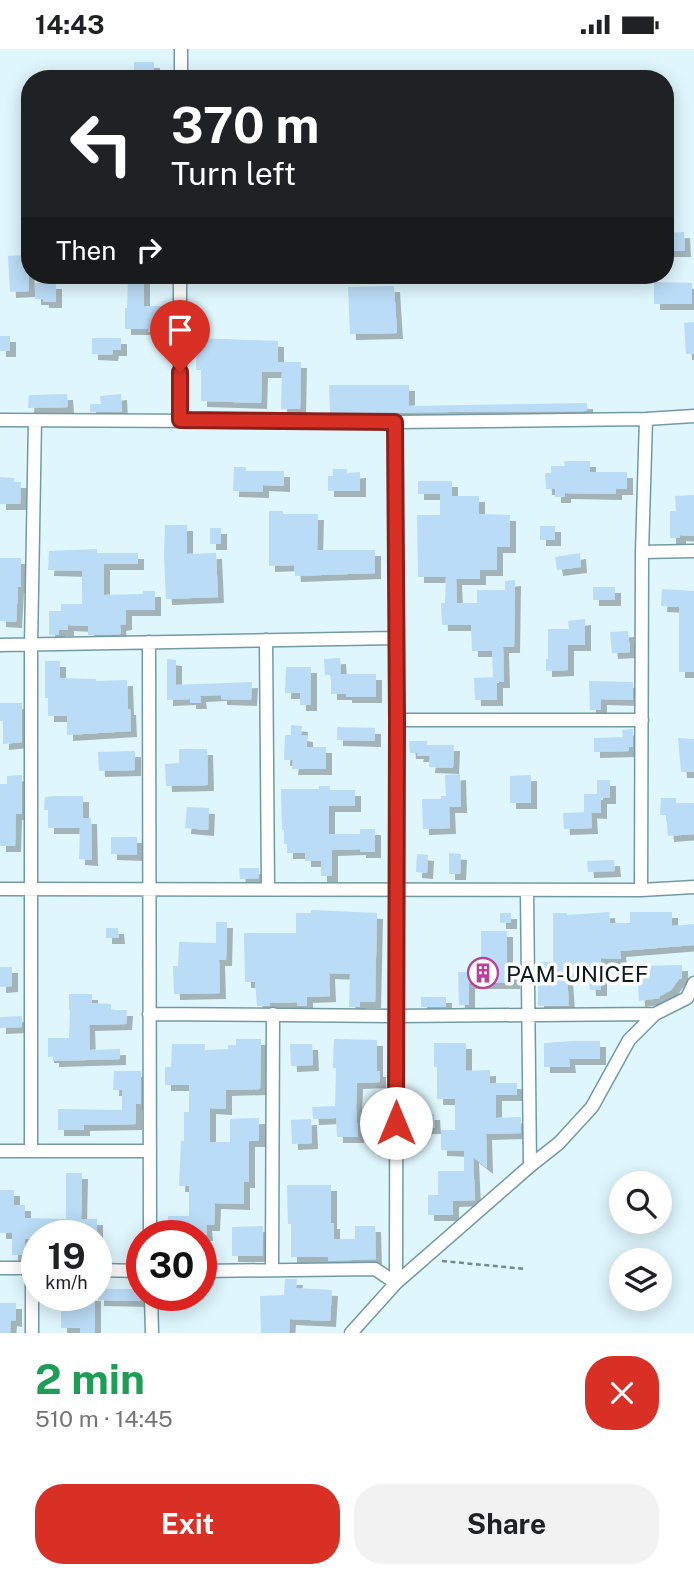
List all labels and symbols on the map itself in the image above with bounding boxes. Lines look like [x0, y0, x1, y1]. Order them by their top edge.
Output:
pin [150, 300, 210, 372]
building icon: PAM-UNICEF [466, 956, 500, 990]
place label: PAM-UNICEF [506, 960, 649, 987]
position arrow [359, 1086, 433, 1160]
speed limit sign: 30 [126, 1220, 217, 1311]

